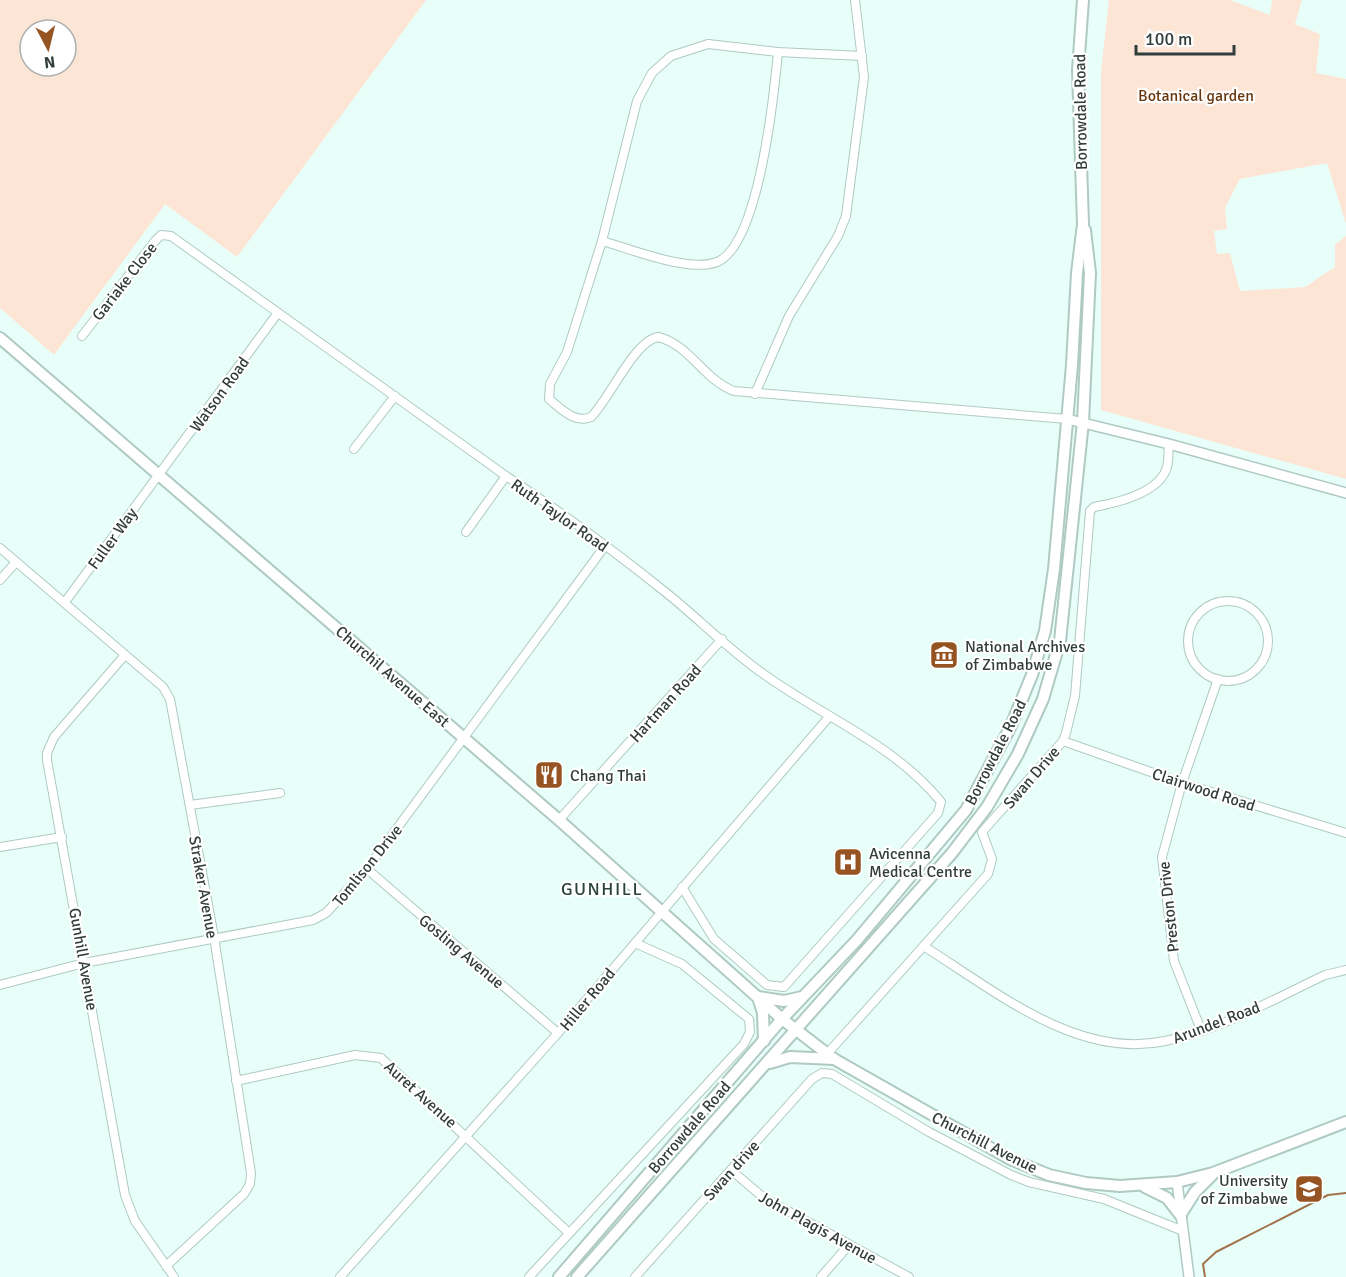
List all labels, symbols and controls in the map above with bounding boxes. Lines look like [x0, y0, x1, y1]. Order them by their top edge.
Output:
north arrow [18, 18, 78, 78]
scale bar [1136, 18, 1234, 56]
text: 100 m [1145, 28, 1192, 50]
text: N [43, 51, 56, 72]
street label: Borrowdale Road [1070, 54, 1092, 170]
park label: Botanical garden [1138, 86, 1254, 106]
street label: Gariake Close [88, 239, 162, 325]
street label: Watson Road [186, 353, 254, 436]
street label: Ruth Taylor Road [507, 475, 612, 557]
street label: Fuller Way [84, 503, 142, 573]
street label: Churchil Avenue East [331, 622, 454, 732]
place label: National Archives of Zimbabwe [965, 637, 1085, 675]
museum icon: National Archives of Zimbabwe [928, 639, 960, 671]
street label: Hartman Road [625, 661, 706, 747]
street label: Borrowdale Road [961, 696, 1031, 809]
street label: Swan Drive [999, 742, 1064, 813]
restaurant icon: Chang Thai [533, 759, 565, 791]
street label: Clairwood Road [1150, 764, 1258, 816]
place label: Chang Thai [570, 766, 646, 786]
street label: Tomlison Drive [329, 821, 407, 911]
street label: Straker Avenue [184, 834, 222, 940]
place label: Avicenna Medical Centre [869, 844, 972, 882]
hospital icon: Avicenna Medical Centre [832, 846, 864, 878]
street label: Preston Drive [1154, 860, 1184, 953]
district label: GUNHILL [561, 878, 643, 900]
street label: Gunhill Avenue [64, 906, 102, 1012]
street label: Gosling Avenue [415, 910, 508, 993]
street label: Hiller Road [556, 964, 620, 1035]
street label: Arundel Road [1170, 997, 1263, 1049]
street label: Auret Avenue [380, 1057, 461, 1133]
street label: Borrowdale Road [644, 1077, 735, 1178]
street label: Churchill Avenue [928, 1108, 1041, 1178]
street label: Swan drive [699, 1136, 764, 1205]
place label: University of Zimbabwe [1200, 1171, 1289, 1209]
school or university icon: University of Zimbabwe [1293, 1173, 1325, 1205]
street label: John Plagis Avenue [755, 1187, 880, 1269]

